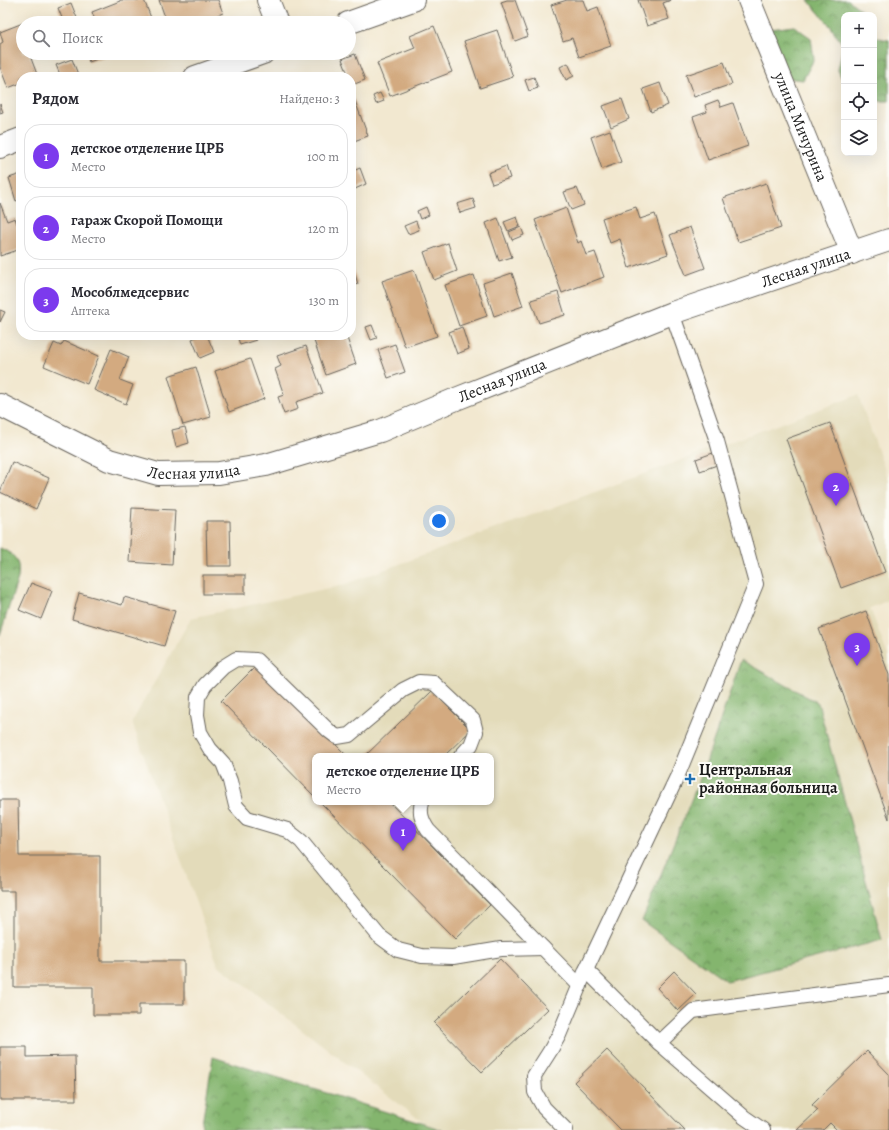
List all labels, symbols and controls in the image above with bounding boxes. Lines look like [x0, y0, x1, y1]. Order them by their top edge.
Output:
map controls [841, 12, 877, 156]
button: + [841, 12, 877, 48]
search box [16, 16, 356, 60]
icon: search [30, 27, 52, 49]
text: Поиск [62, 28, 103, 48]
button: − [841, 48, 877, 84]
street label: улица Мичурина [768, 68, 833, 185]
button: locate [841, 84, 877, 120]
text: Рядом [32, 87, 79, 110]
text: Найдено: 3 [279, 90, 340, 107]
button: layers [841, 120, 877, 156]
text: детское отделение ЦРБ [71, 138, 224, 158]
text: 1 [44, 148, 48, 165]
text: 100 m [307, 148, 339, 165]
text: Место [71, 158, 106, 175]
text: гараж Скорой Помощи [71, 210, 223, 230]
text: 2 [43, 220, 49, 237]
text: 120 m [308, 220, 339, 237]
text: Место [71, 230, 106, 247]
street label: Лесная улица [758, 243, 854, 293]
text: Мособлмедсервис [71, 282, 189, 302]
text: 3 [43, 292, 49, 309]
text: 130 m [309, 292, 339, 309]
text: Аптека [71, 302, 110, 319]
street label: Лесная улица [455, 353, 550, 408]
street label: Лесная улица [145, 458, 243, 485]
pin: 2 [823, 473, 849, 506]
your location [429, 511, 449, 531]
pin: 3 [844, 633, 870, 666]
popup [312, 753, 494, 805]
place label: Центральная районная больница [699, 759, 838, 799]
text: детское отделение ЦРБ [326, 761, 480, 781]
marker: Центральная районная больница [684, 773, 696, 785]
text: Место [326, 781, 361, 798]
pin: 1 [390, 818, 416, 851]

